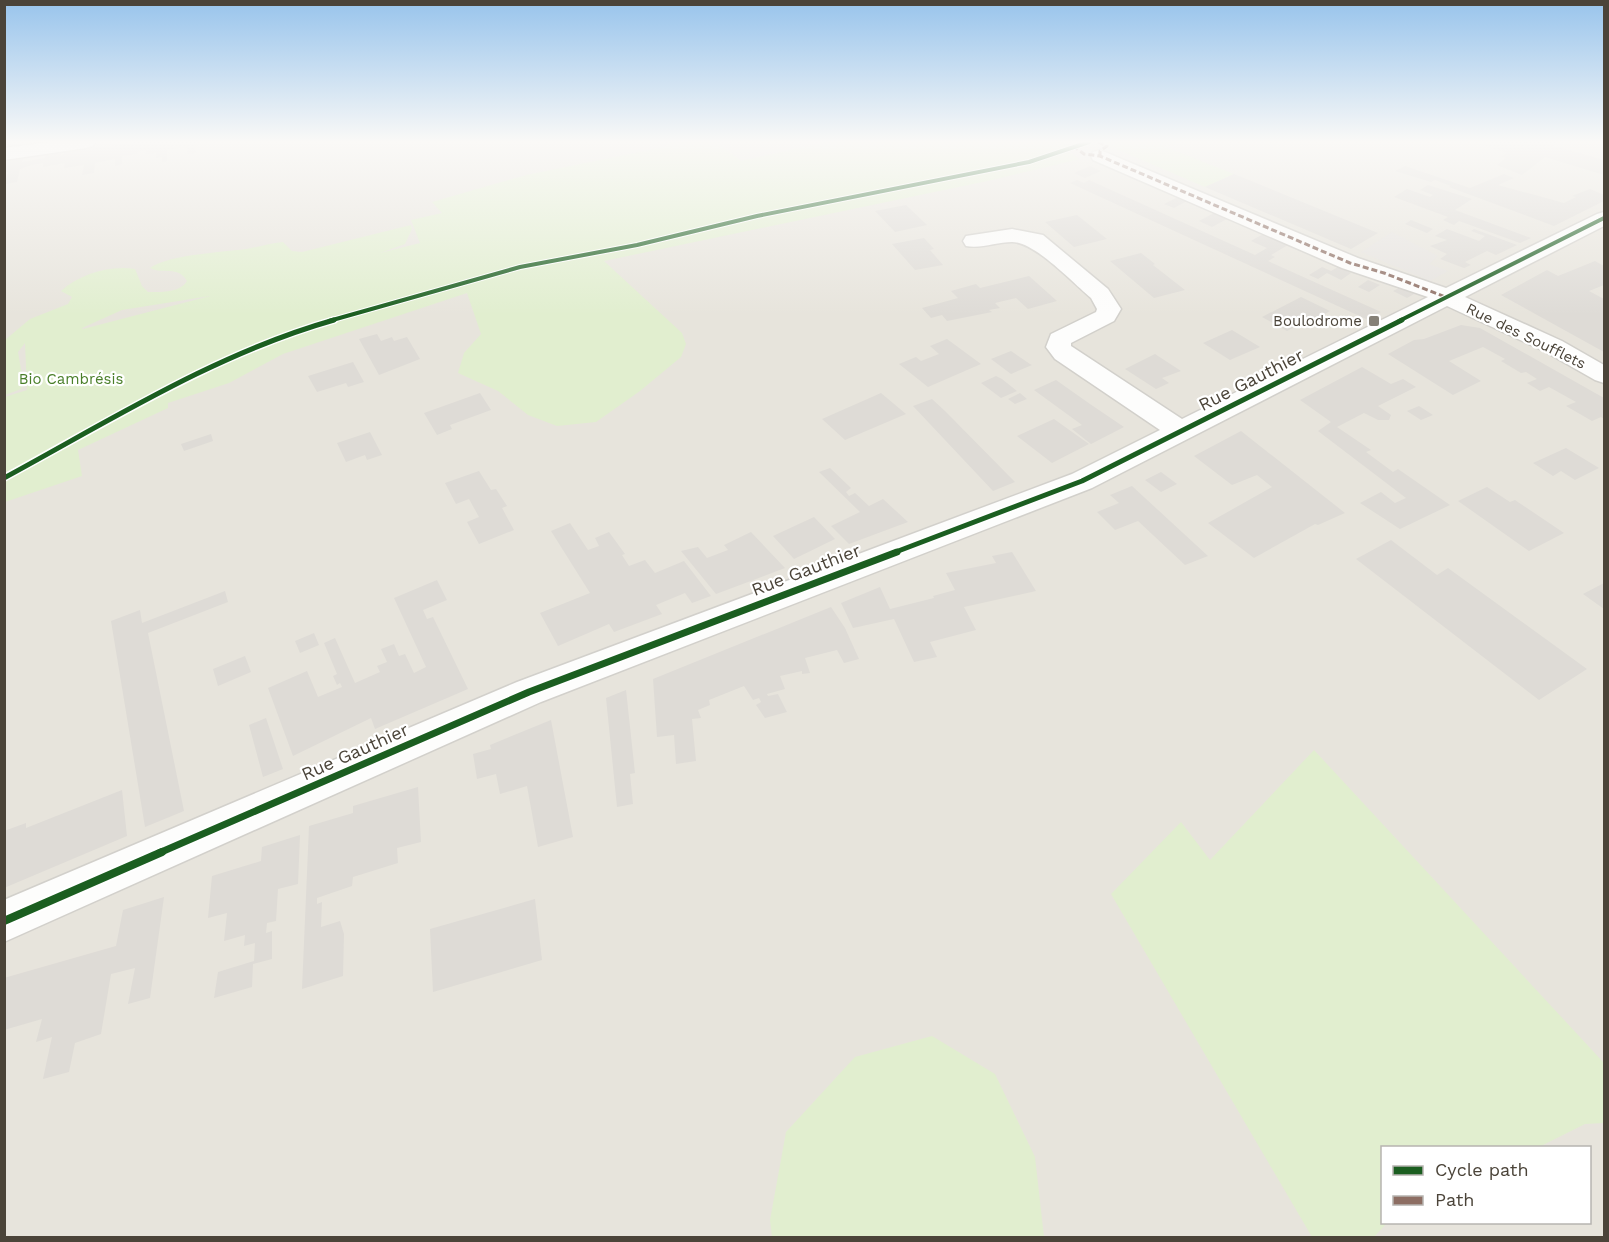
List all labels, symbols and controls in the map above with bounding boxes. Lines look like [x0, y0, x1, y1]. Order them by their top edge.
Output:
street label: Rue des Soufflets [1463, 299, 1589, 373]
place label: Boulodrome [1273, 312, 1362, 330]
marker: Boulodrome [1367, 314, 1381, 328]
street label: Rue Gauthier [1195, 344, 1307, 415]
park label: Bio Cambrésis [19, 370, 123, 388]
street label: Rue Gauthier [748, 539, 863, 600]
street label: Rue Gauthier [298, 719, 412, 785]
legend [1381, 1146, 1591, 1224]
text: Cycle path [1435, 1159, 1529, 1180]
text: Path [1435, 1189, 1475, 1210]

